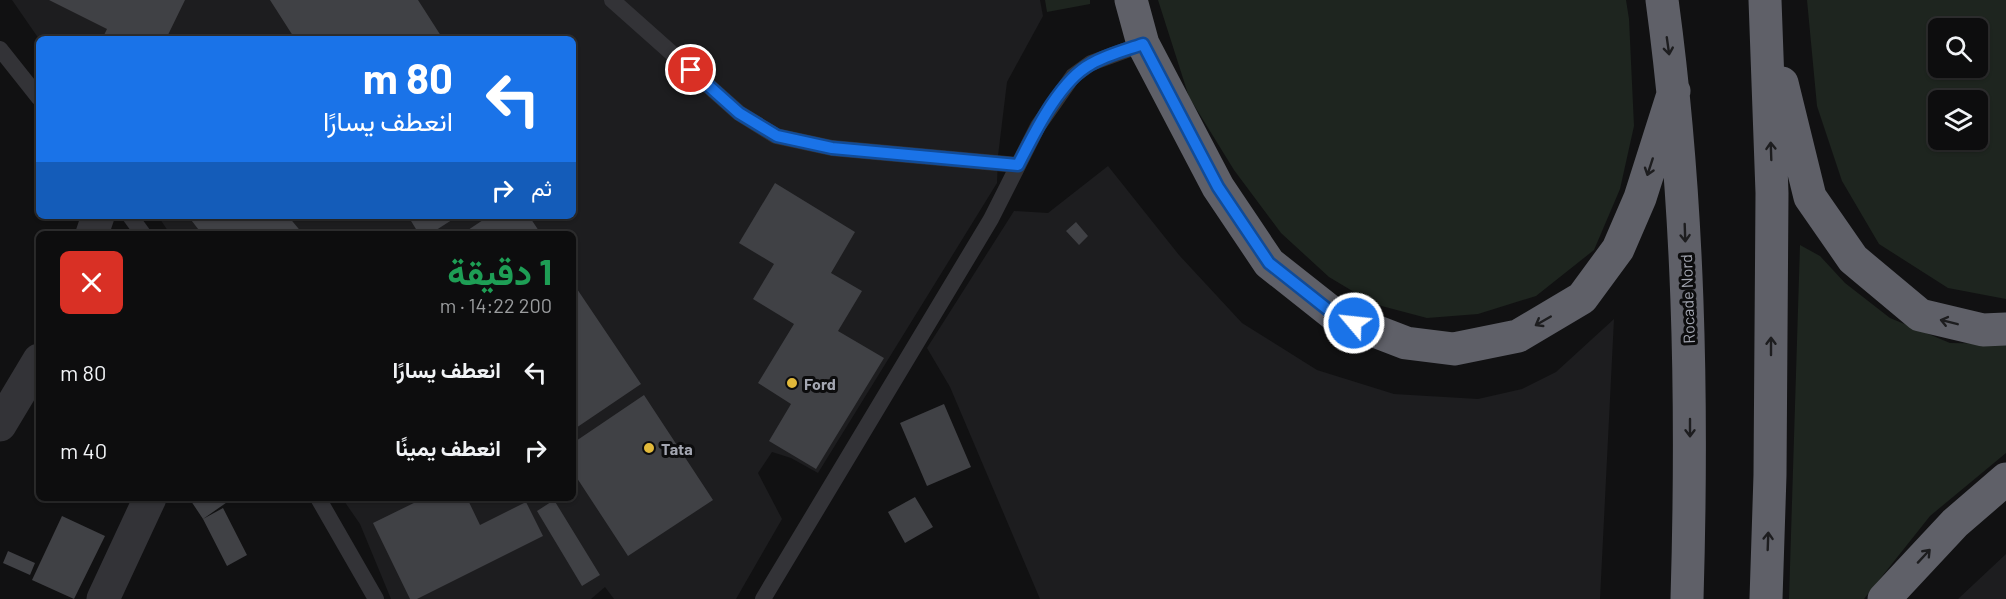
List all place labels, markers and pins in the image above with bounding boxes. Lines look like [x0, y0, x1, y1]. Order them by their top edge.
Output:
pin [665, 44, 716, 95]
place label: Ford [804, 374, 836, 393]
marker: Ford [785, 376, 799, 390]
place label: Tata [661, 439, 693, 458]
marker: Tata [642, 441, 656, 455]

